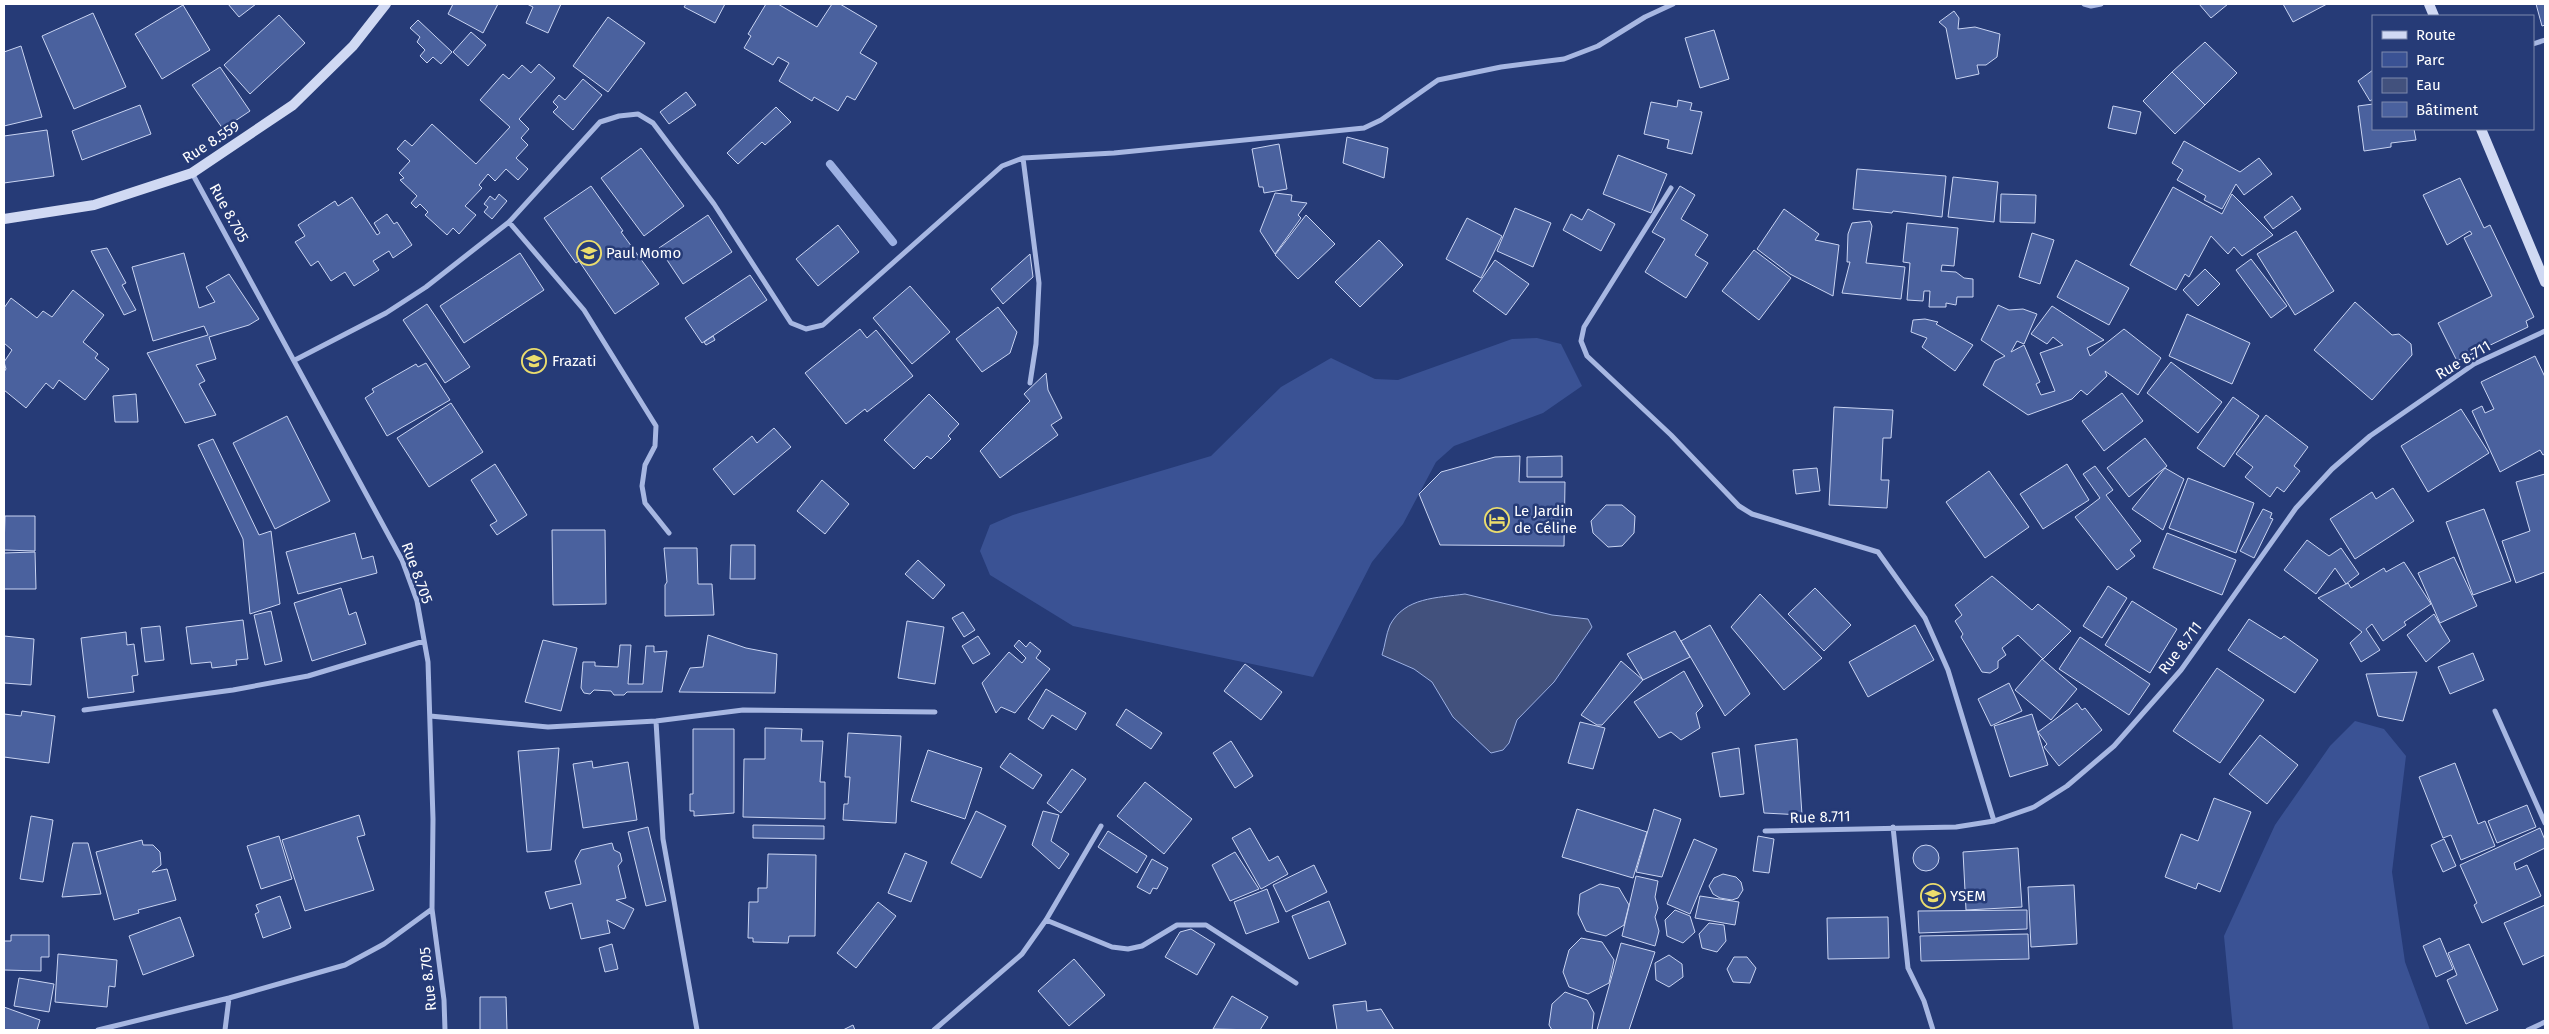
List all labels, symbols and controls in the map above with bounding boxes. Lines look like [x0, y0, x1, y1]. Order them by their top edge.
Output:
legend [2372, 15, 2534, 130]
text: Route [2416, 26, 2456, 44]
text: Parc [2416, 51, 2445, 69]
text: Eau [2416, 76, 2441, 94]
text: Bâtiment [2416, 101, 2479, 119]
street label: Rue 8.559 [179, 117, 243, 167]
street label: Rue 8.705 [206, 181, 252, 245]
school or university icon: Paul Momo [576, 240, 602, 266]
place label: Paul Momo [606, 244, 681, 262]
street label: Rue 8.711 [2432, 337, 2494, 383]
school or university icon: Frazati [521, 348, 547, 374]
place label: Frazati [552, 352, 596, 370]
place label: Le Jardin de Céline [1514, 502, 1577, 537]
hotel icon: Le Jardin de Céline [1484, 507, 1510, 533]
street label: Rue 8.705 [398, 540, 436, 606]
street label: Rue 8.711 [2154, 618, 2206, 678]
street label: Rue 8.711 [1789, 807, 1851, 827]
school or university icon: YSEM [1920, 883, 1946, 909]
place label: YSEM [1950, 887, 1986, 905]
street label: Rue 8.705 [416, 946, 440, 1012]

